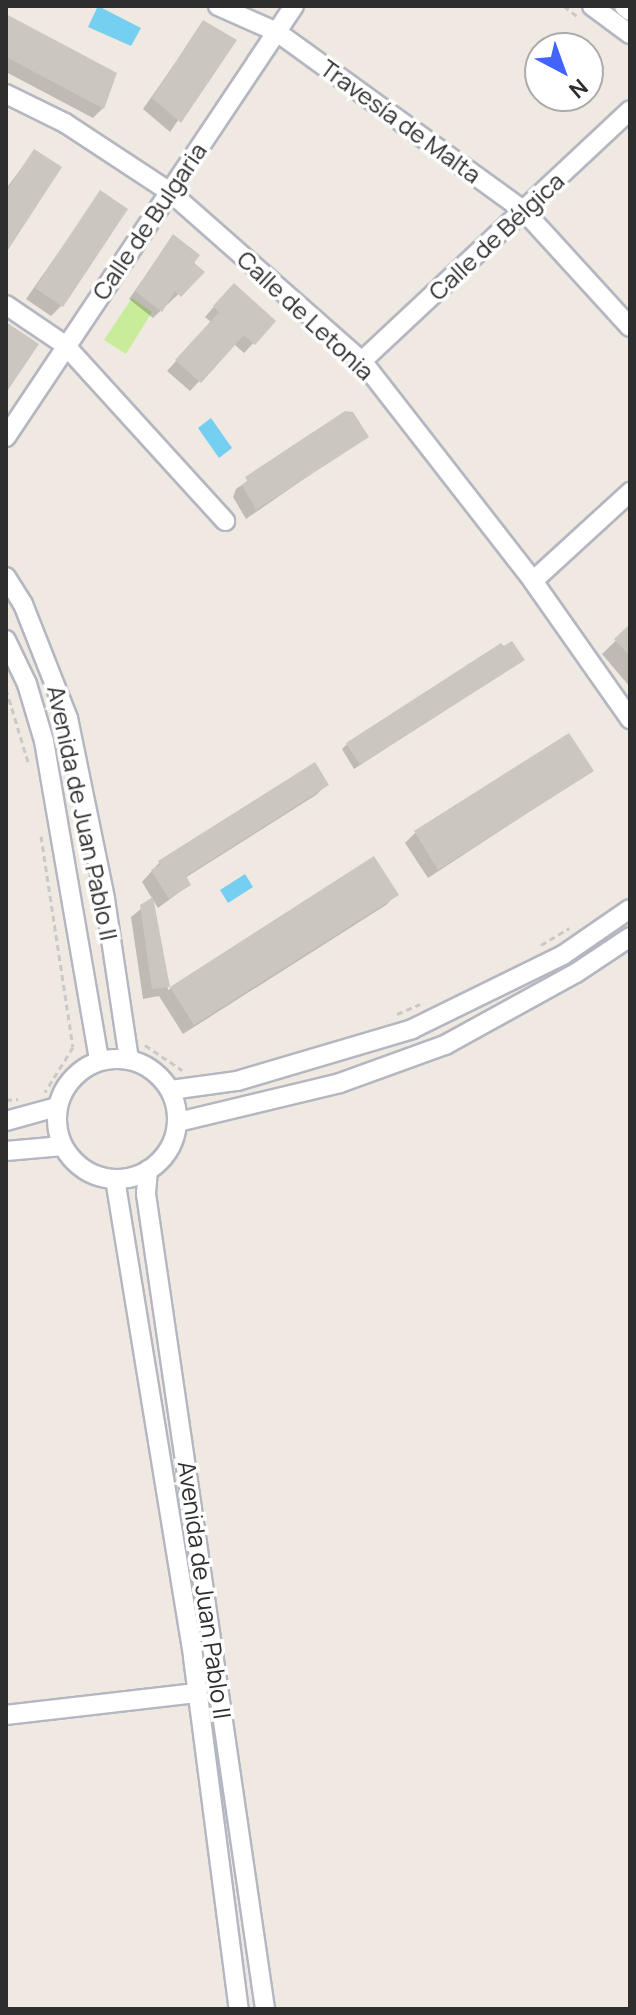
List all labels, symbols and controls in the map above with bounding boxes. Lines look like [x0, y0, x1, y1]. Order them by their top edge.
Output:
north arrow [524, 32, 604, 112]
street label: Travesía de Malta [315, 53, 487, 189]
text: N [563, 72, 594, 105]
street label: Calle de Bulgaria [86, 137, 212, 305]
street label: Calle de Bélgica [422, 166, 570, 306]
street label: Calle de Letonia [232, 244, 380, 386]
street label: Avenida de Juan Pablo II [42, 683, 124, 943]
street label: Avenida de Juan Pablo II [173, 1459, 237, 1721]

